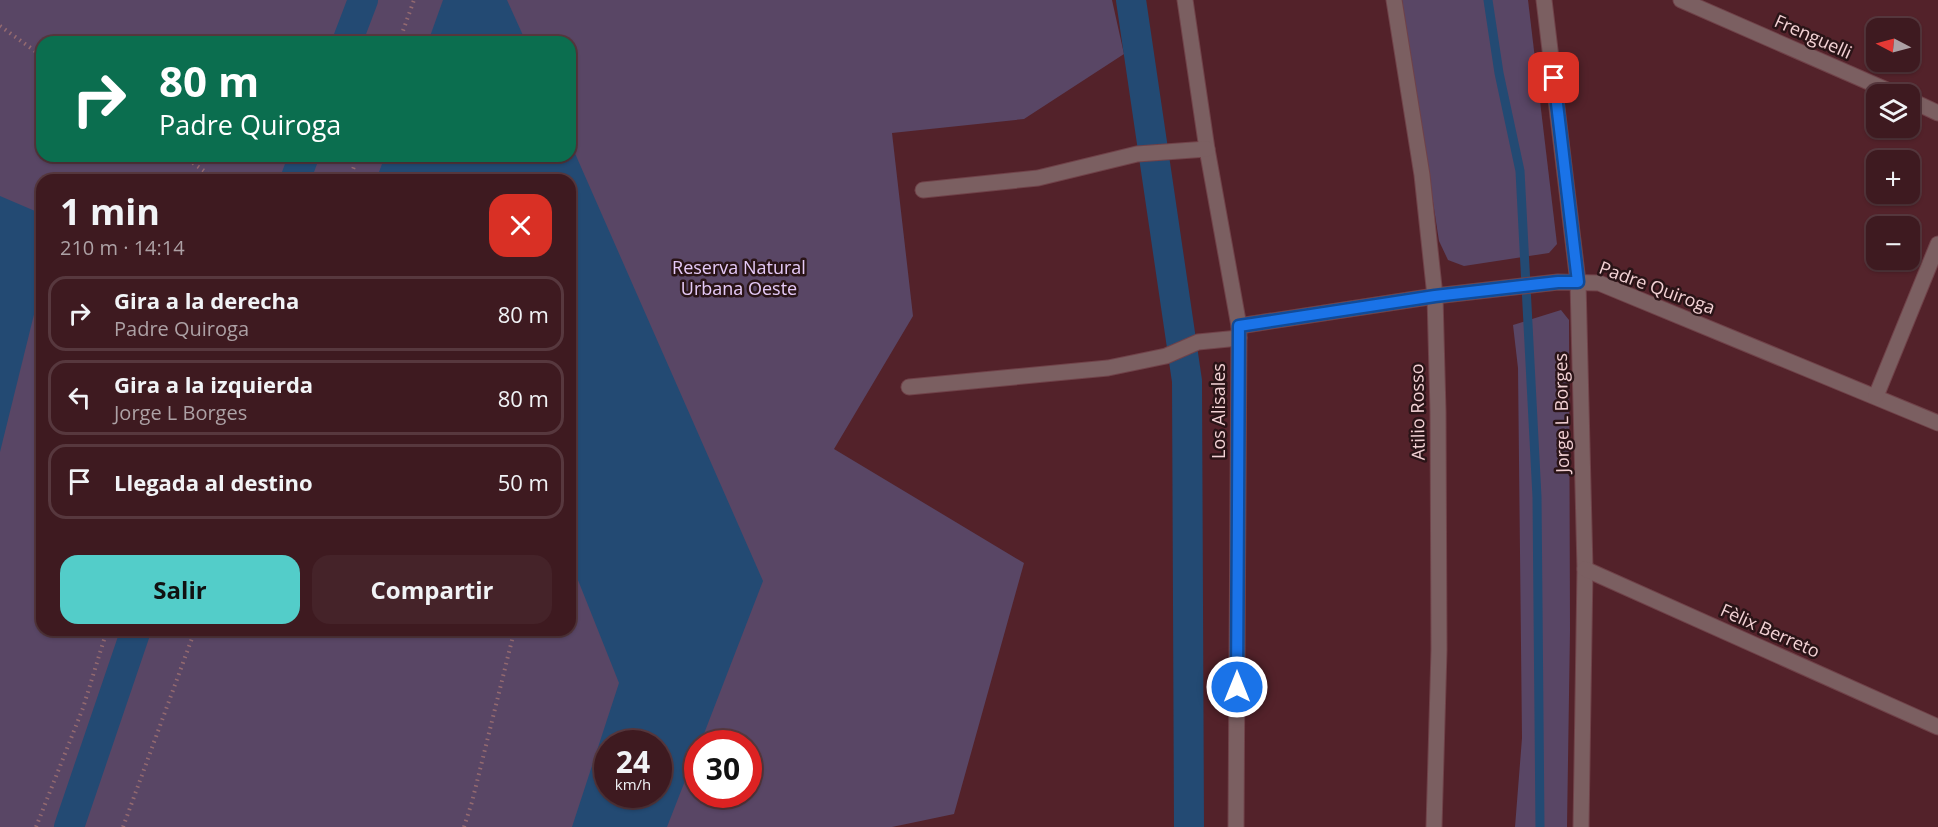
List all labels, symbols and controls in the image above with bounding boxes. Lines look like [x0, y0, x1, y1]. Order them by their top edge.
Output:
street label: Frenguelli [1771, 8, 1856, 64]
north arrow [1866, 18, 1920, 72]
map controls [1866, 18, 1920, 270]
text: 80 m [159, 52, 259, 109]
pin [1528, 52, 1579, 103]
icon: right [60, 60, 138, 138]
icon: arrive [1537, 61, 1570, 94]
button: layers [1866, 84, 1920, 138]
text: Padre Quiroga [159, 106, 341, 143]
button: + [1866, 150, 1920, 204]
text: 1 min [60, 187, 160, 236]
button: close [489, 194, 552, 257]
button: − [1866, 216, 1920, 270]
text: 210 m · 14:14 [60, 234, 185, 261]
park label: Reserva Natural Urbana Oeste [672, 255, 806, 300]
street label: Padre Quiroga [1596, 255, 1719, 319]
text: Gira a la derecha [114, 285, 299, 315]
icon: right [63, 297, 96, 330]
text: 80 m [498, 299, 549, 329]
text: Padre Quiroga [114, 315, 249, 342]
street label: Jorge L Borges [1548, 353, 1574, 475]
street label: Los Alisales [1206, 363, 1230, 459]
street label: Atilio Rosso [1404, 363, 1430, 461]
text: Gira a la izquierda [114, 369, 313, 399]
icon: left [63, 381, 96, 414]
text: 80 m [498, 383, 549, 413]
text: Jorge L Borges [114, 399, 247, 426]
icon: arrive [63, 465, 96, 498]
text: Llegada al destino [114, 467, 313, 497]
text: 50 m [498, 467, 549, 497]
button: Salir [60, 555, 300, 624]
button: Compartir [312, 555, 552, 624]
street label: Fèlix Berreto [1717, 597, 1824, 663]
position arrow [1205, 655, 1269, 719]
speed limit sign: 30 [684, 730, 762, 808]
text: 24 [616, 741, 650, 782]
text: km/h [615, 774, 651, 794]

